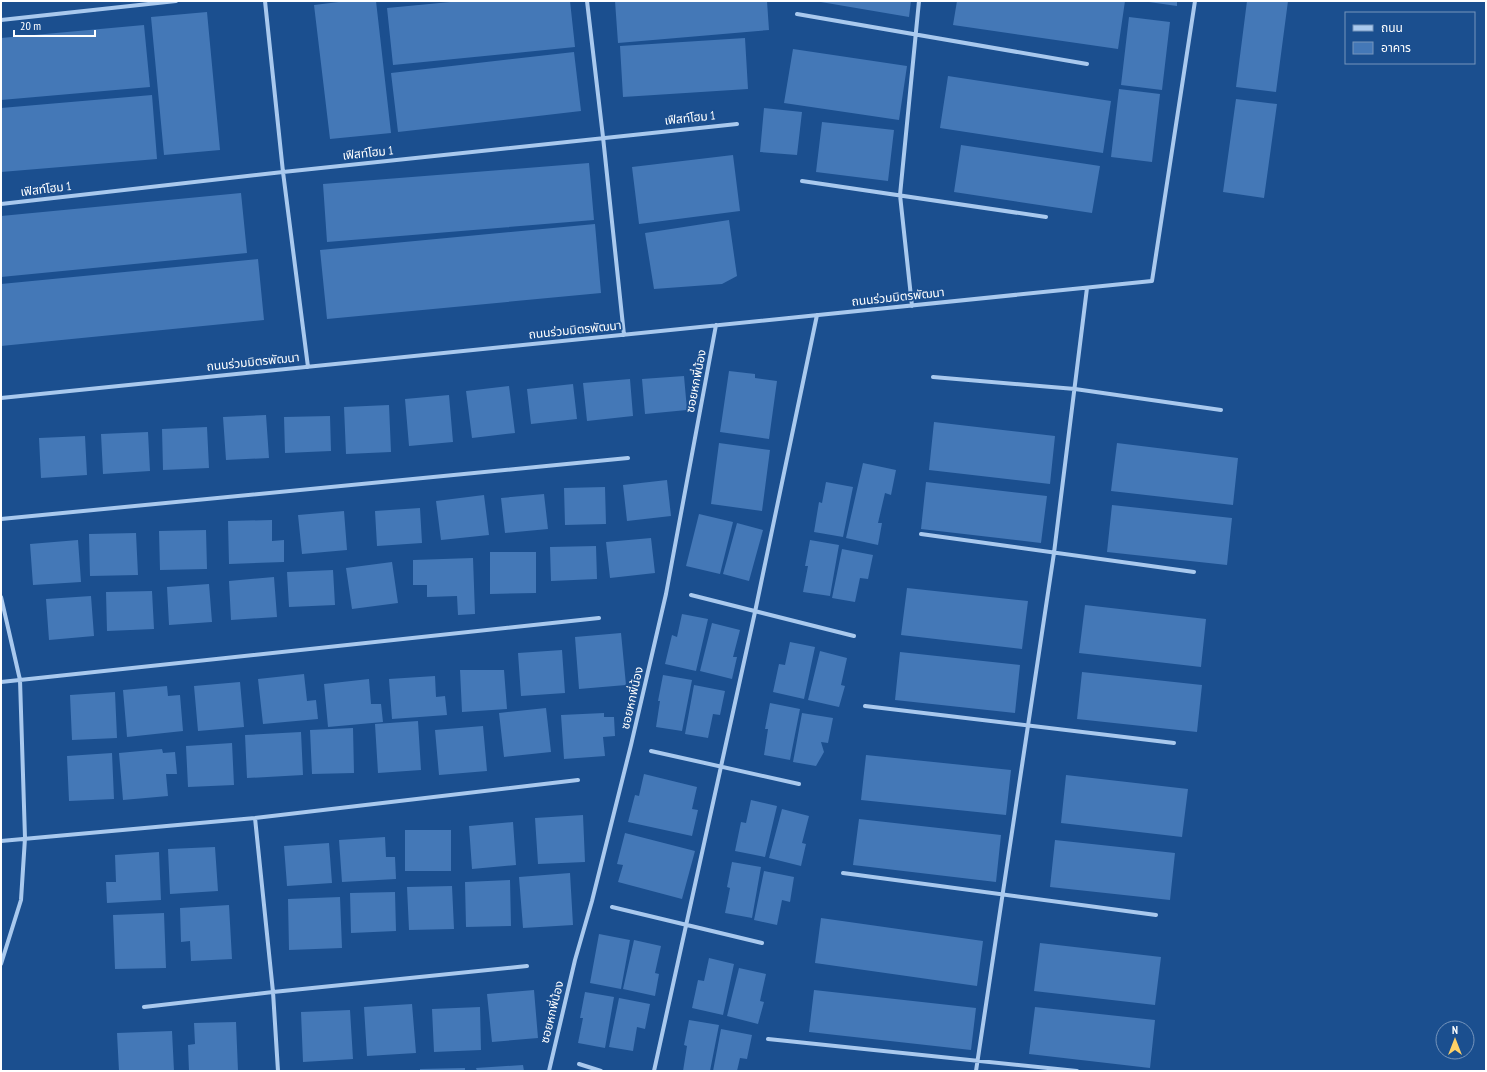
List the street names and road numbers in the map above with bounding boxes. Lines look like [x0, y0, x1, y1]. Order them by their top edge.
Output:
street label: เฟิสท์โฮม 1 [664, 107, 716, 128]
street label: เฟิสท์โฮม 1 [342, 142, 394, 163]
street label: เฟิสท์โฮม 1 [20, 178, 72, 199]
street label: ถนนร่วมมิตรพัฒนา [851, 284, 945, 309]
street label: ถนนร่วมมิตรพัฒนา [528, 317, 622, 342]
street label: ซอยหกพี่น้อง [681, 348, 709, 414]
street label: ถนนร่วมมิตรพัฒนา [206, 349, 300, 374]
street label: ซอยหกพี่น้อง [616, 665, 646, 731]
street label: ซอยหกพี่น้อง [536, 979, 567, 1045]

